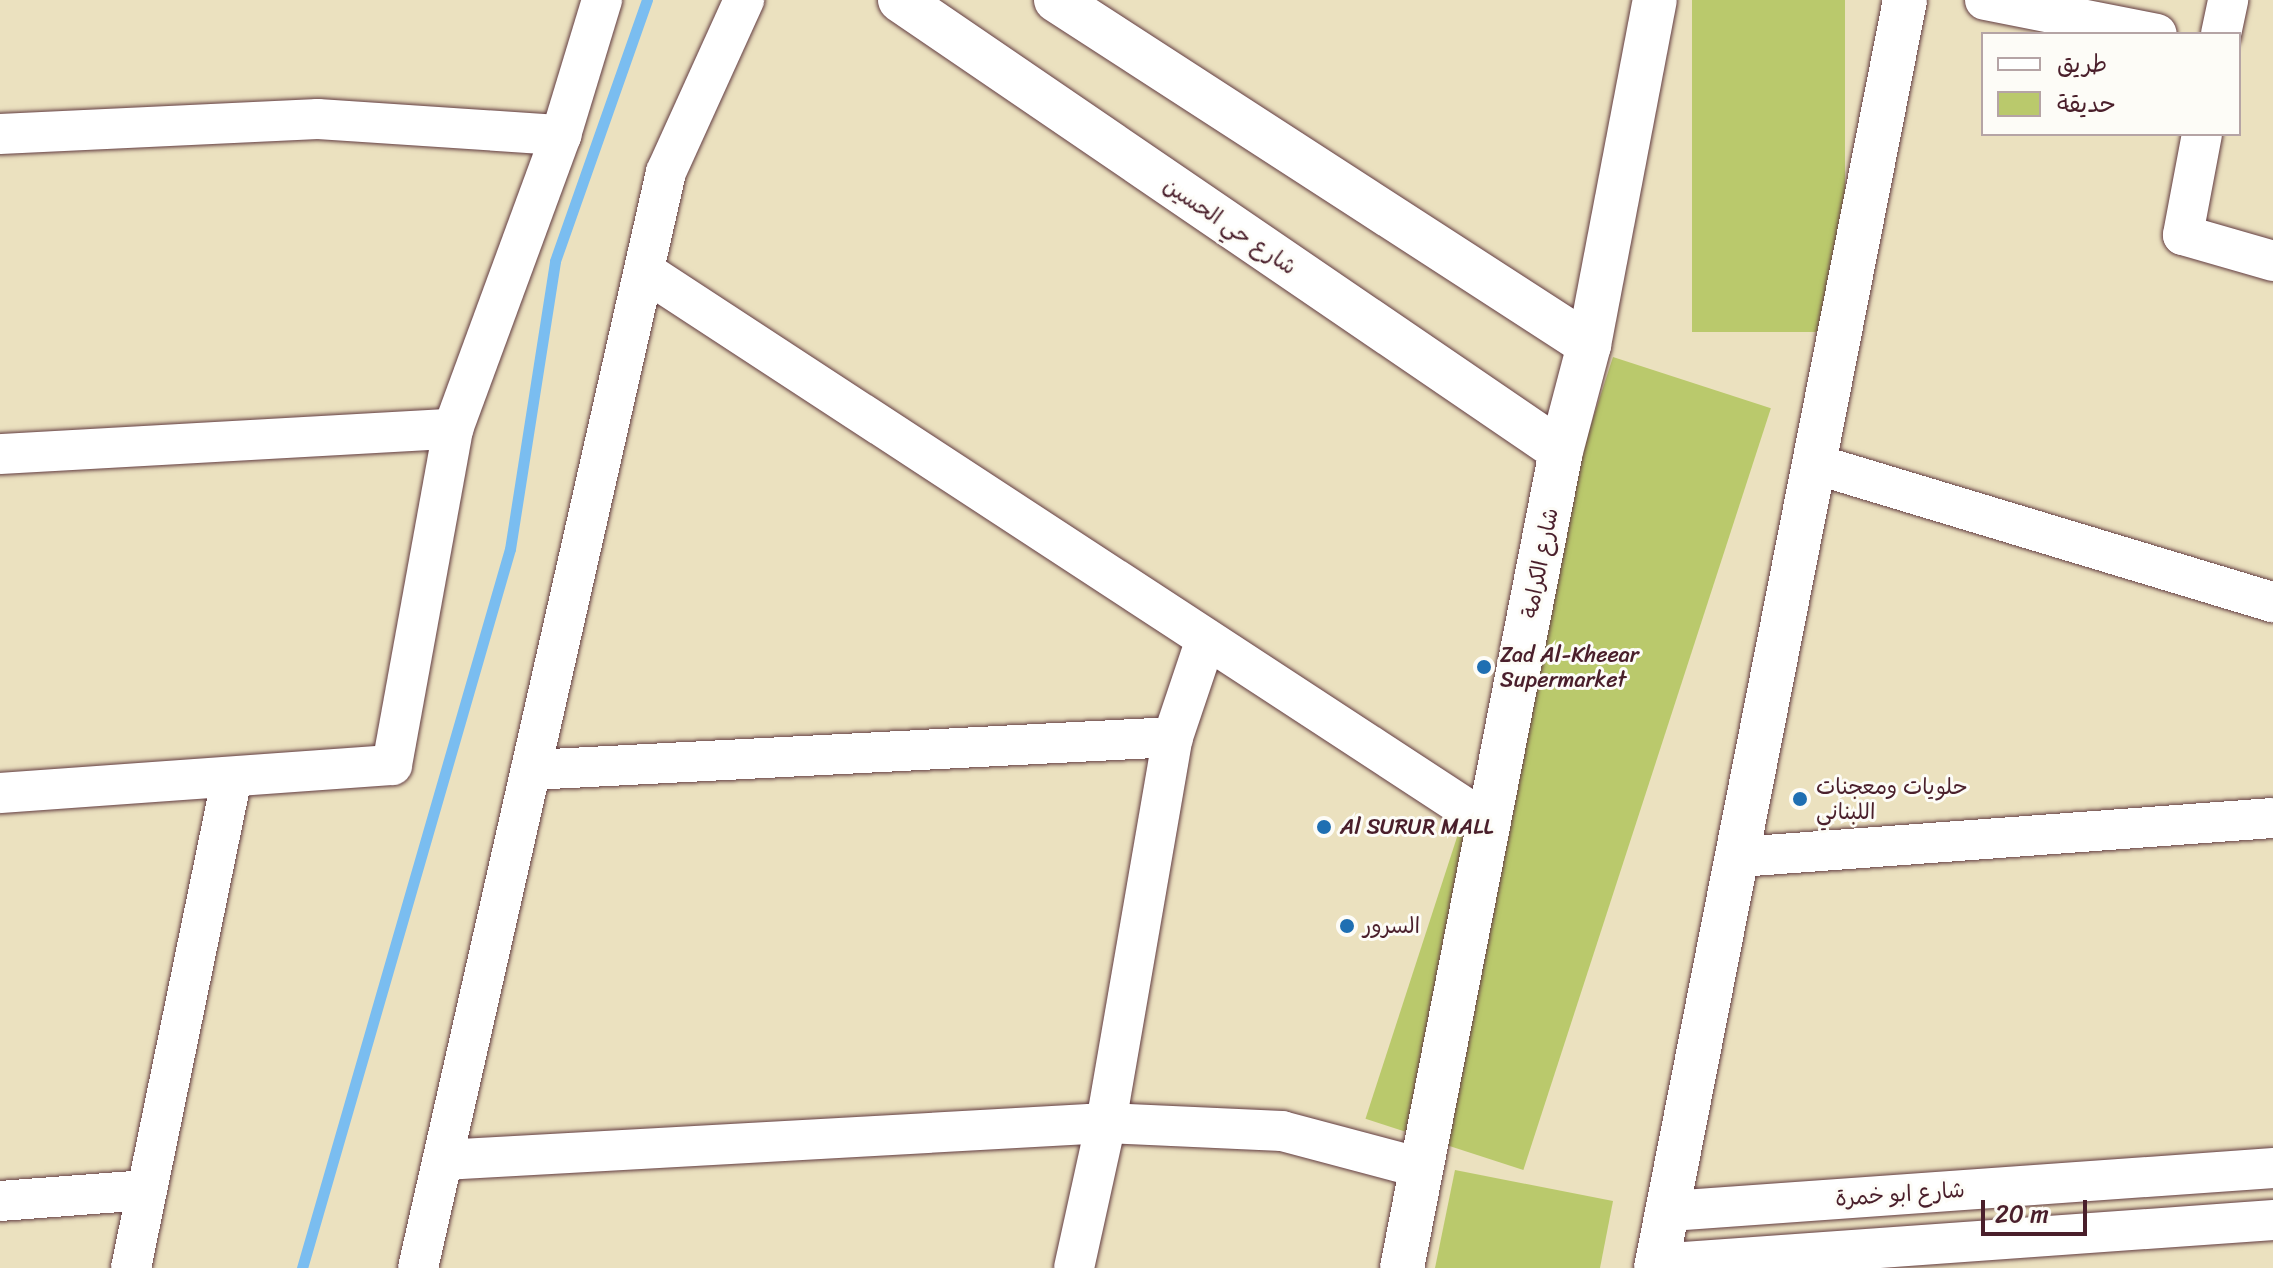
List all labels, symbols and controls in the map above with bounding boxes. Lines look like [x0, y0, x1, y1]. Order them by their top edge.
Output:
legend [1981, 32, 2241, 136]
text: طريق [2057, 43, 2107, 85]
text: حديقة [2057, 83, 2116, 125]
street label: شارع حي الحسين [1158, 172, 1302, 280]
street label: شارع الكرامة [1516, 506, 1564, 620]
place label: Zad Al-Kheear Supermarket [1500, 641, 1639, 692]
marker: Zad Al-Kheear Supermarket [1475, 658, 1493, 676]
place label: حلويات ومعجنات اللبناني [1816, 773, 1968, 824]
marker: حلويات ومعجنات اللبناني [1791, 790, 1809, 808]
place label: Al SURUR MALL [1340, 814, 1494, 840]
marker: Al SURUR MALL [1315, 818, 1333, 836]
place label: السرور [1363, 913, 1420, 939]
marker: السرور [1338, 917, 1356, 935]
street label: شارع ابو خمرة [1834, 1176, 1966, 1212]
scale bar [1985, 1184, 2091, 1234]
text: 20 m [1995, 1193, 2049, 1235]

